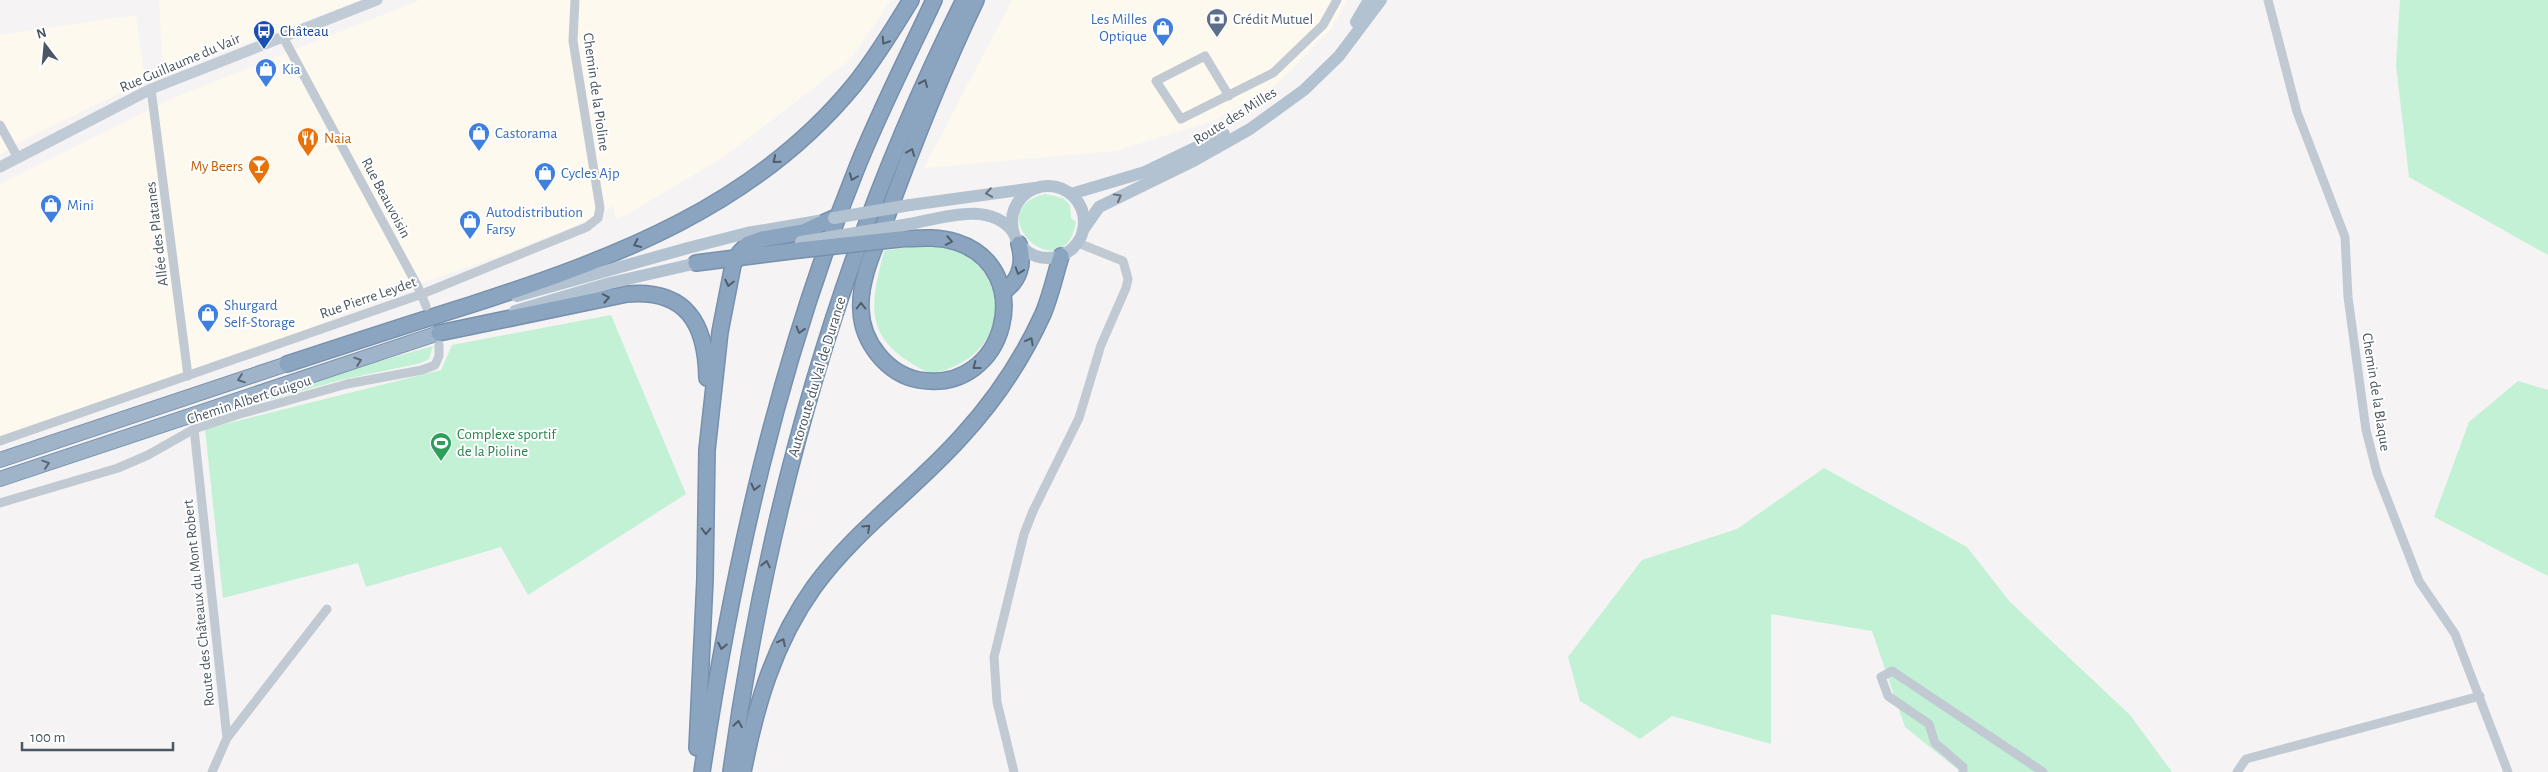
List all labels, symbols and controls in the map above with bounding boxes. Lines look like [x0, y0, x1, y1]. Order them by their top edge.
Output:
bank icon: Crédit Mutuel [1205, 7, 1229, 38]
place label: Les Milles Optique [1091, 12, 1147, 44]
place label: Crédit Mutuel [1233, 12, 1313, 27]
shop icon: Les Milles Optique [1151, 16, 1175, 47]
bus stop icon: Château [252, 19, 276, 50]
north arrow [20, 20, 70, 70]
place label: Château [280, 24, 329, 39]
text: N [35, 25, 48, 42]
street label: Rue Guillaume du Vair [118, 31, 243, 95]
street label: Chemin de la Pioline [580, 32, 612, 152]
one-way arrow [882, 36, 891, 45]
shop icon: Kia [254, 57, 278, 88]
place label: Kia [282, 62, 301, 77]
one-way arrow [917, 79, 928, 88]
street label: Route des Milles [1191, 85, 1279, 147]
shop icon: Castorama [467, 121, 491, 152]
restaurant icon: Naia [296, 126, 320, 157]
place label: Castorama [495, 126, 558, 141]
place label: Naia [324, 131, 352, 146]
one-way arrow [905, 148, 916, 157]
bar icon: My Beers [247, 154, 271, 185]
street label: Rue Beauvoisin [359, 155, 413, 241]
one-way arrow [772, 155, 781, 164]
place label: My Beers [190, 159, 243, 174]
shop icon: Cycles Ajp [533, 161, 557, 192]
place label: Cycles Ajp [561, 166, 620, 181]
one-way arrow [849, 172, 860, 181]
street label: Allée des Platanes [143, 181, 171, 287]
one-way arrow [984, 187, 992, 198]
shop icon: Mini [39, 193, 63, 224]
one-way arrow [1113, 193, 1122, 203]
place label: Mini [67, 198, 94, 213]
place label: Autodistribution Farsy [486, 205, 583, 237]
shop icon: Autodistribution Farsy [458, 209, 482, 240]
one-way arrow [944, 235, 953, 245]
one-way arrow [633, 238, 642, 249]
one-way arrow [1014, 266, 1024, 275]
street label: Rue Pierre Leydet [318, 274, 418, 322]
one-way arrow [724, 278, 735, 287]
one-way arrow [602, 293, 611, 303]
street label: Autoroute du Val de Durance [785, 295, 849, 459]
place label: Shurgard Self-Storage [224, 298, 295, 330]
one-way arrow [856, 301, 866, 309]
shop icon: Shurgard Self-Storage [196, 302, 220, 333]
one-way arrow [795, 326, 805, 334]
street label: Chemin de la Blaque [2359, 332, 2393, 452]
one-way arrow [1024, 337, 1034, 346]
one-way arrow [353, 356, 362, 366]
one-way arrow [973, 361, 982, 369]
street label: Chemin Albert Guigou [185, 373, 313, 427]
one-way arrow [237, 373, 245, 383]
place label: Complexe sportif de la Pioline [457, 427, 557, 459]
sports icon: Complexe sportif de la Pioline [429, 431, 453, 462]
one-way arrow [42, 460, 50, 470]
one-way arrow [750, 482, 761, 491]
street label: Route des Châteaux du Mont Robert [181, 499, 217, 707]
one-way arrow [861, 525, 870, 534]
one-way arrow [701, 528, 711, 536]
one-way arrow [760, 559, 771, 568]
one-way arrow [775, 638, 786, 647]
one-way arrow [717, 641, 728, 650]
one-way arrow [733, 719, 743, 728]
scale bar [22, 720, 174, 752]
text: 100 m [30, 730, 65, 745]

